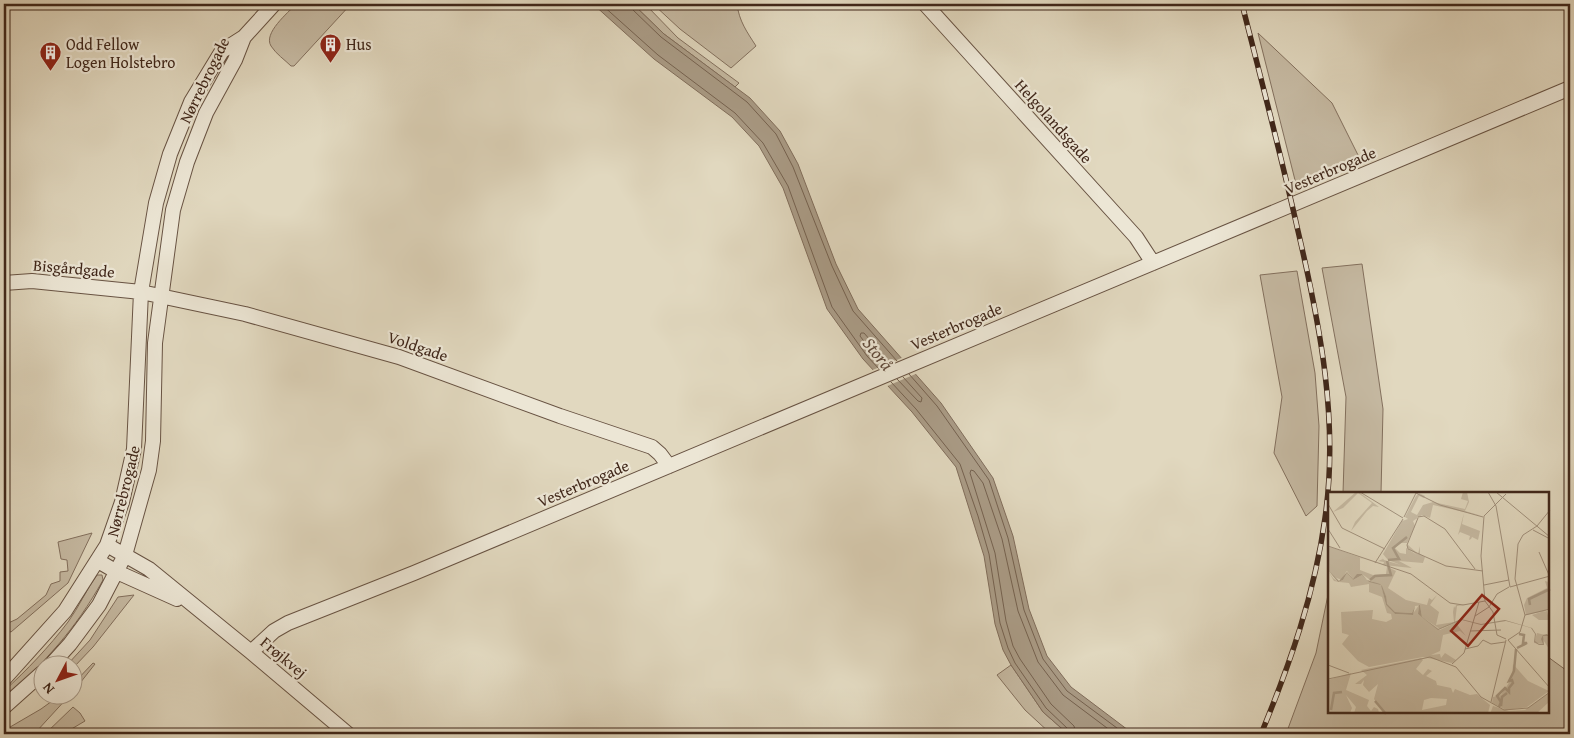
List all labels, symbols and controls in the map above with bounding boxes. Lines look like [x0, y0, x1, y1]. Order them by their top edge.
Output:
place label: Odd Fellow Logen Holstebro [66, 32, 176, 74]
building icon: Hus [318, 32, 342, 63]
place label: Hus [346, 32, 372, 56]
street label: Nørrebrogade [173, 33, 235, 127]
building icon: Odd Fellow Logen Holstebro [38, 41, 62, 72]
street label: Helgolandsgade [1010, 73, 1098, 169]
street label: Vesterbrogade [1280, 140, 1380, 200]
street label: Bisgårdgade [32, 252, 116, 284]
street label: Vesterbrogade [906, 296, 1006, 356]
street label: Voldgade [385, 325, 451, 367]
water label: Storå [856, 331, 901, 377]
street label: Nørrebrogade [100, 443, 146, 539]
street label: Vesterbrogade [533, 453, 633, 513]
inset map [1328, 492, 1549, 713]
street label: Frøjkvej [255, 630, 313, 684]
north arrow [32, 656, 82, 706]
text: N [37, 678, 59, 699]

